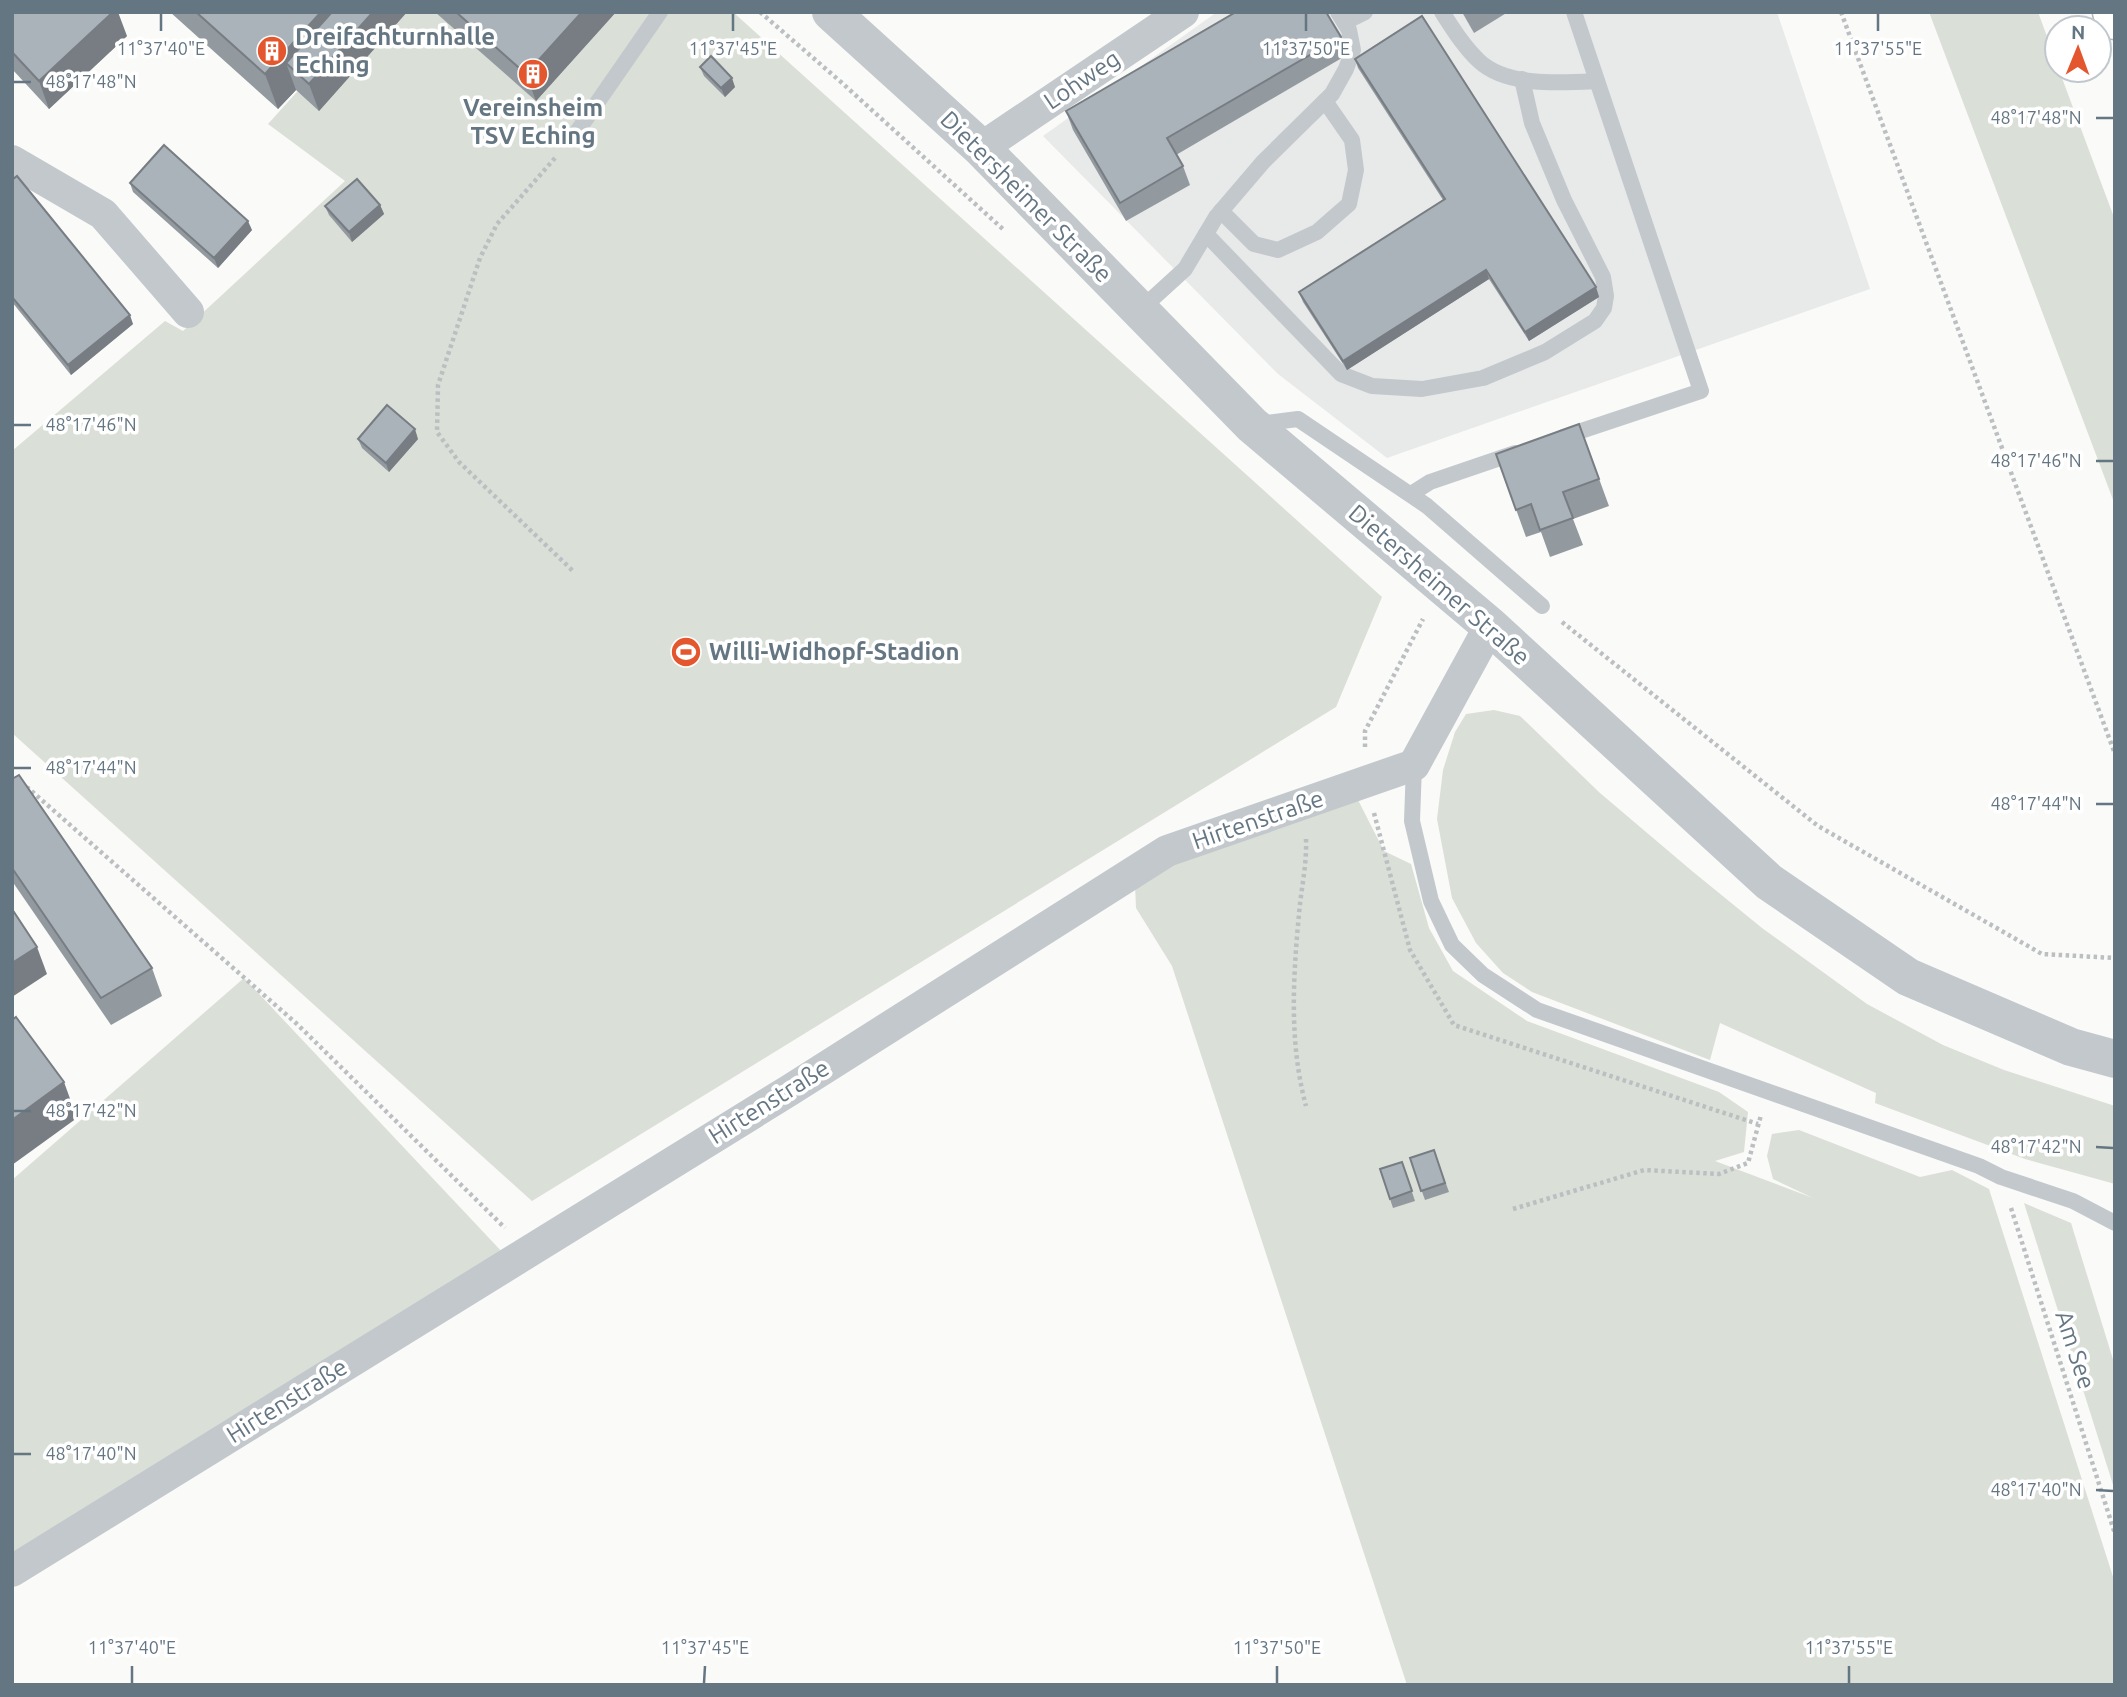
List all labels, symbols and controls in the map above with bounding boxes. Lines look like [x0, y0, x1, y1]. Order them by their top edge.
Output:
north arrow [2043, 14, 2113, 84]
text: N [2071, 21, 2086, 43]
place label: Dreifachturnhalle Eching [295, 23, 495, 78]
building icon: Dreifachturnhalle Eching [255, 34, 289, 68]
text: 11°37'40"E [117, 38, 205, 58]
text: 11°37'45"E [689, 38, 777, 58]
text: 11°37'50"E [1262, 38, 1350, 58]
text: 11°37'55"E [1834, 38, 1922, 58]
street label: Lohweg [1039, 44, 1125, 115]
building icon: Vereinsheim TSV Eching [516, 57, 550, 91]
text: 48°17'48"N [45, 71, 137, 91]
place label: Vereinsheim TSV Eching [463, 94, 603, 149]
street label: Dietersheimer Straße [935, 106, 1117, 288]
text: 48°17'48"N [1990, 107, 2082, 127]
text: 48°17'46"N [45, 414, 137, 434]
text: 48°17'46"N [1990, 450, 2082, 470]
street label: Dietersheimer Straße [1343, 499, 1535, 670]
sports icon: Willi-Widhopf-Stadion [669, 635, 703, 669]
place label: Willi-Widhopf-Stadion [709, 638, 960, 665]
text: 48°17'44"N [45, 757, 137, 777]
street label: Hirtenstraße [1189, 784, 1327, 855]
text: 48°17'44"N [1990, 793, 2082, 813]
street label: Hirtenstraße [704, 1054, 834, 1149]
text: 48°17'42"N [45, 1100, 137, 1120]
text: 48°17'42"N [1990, 1136, 2082, 1156]
street label: Am See [2050, 1307, 2101, 1392]
street label: Hirtenstraße [222, 1353, 352, 1448]
text: 48°17'40"N [45, 1443, 137, 1463]
text: 48°17'40"N [1990, 1479, 2082, 1499]
text: 11°37'40"E [88, 1637, 176, 1657]
text: 11°37'45"E [661, 1637, 749, 1657]
text: 11°37'50"E [1233, 1637, 1321, 1657]
text: 11°37'55"E [1805, 1637, 1893, 1657]

